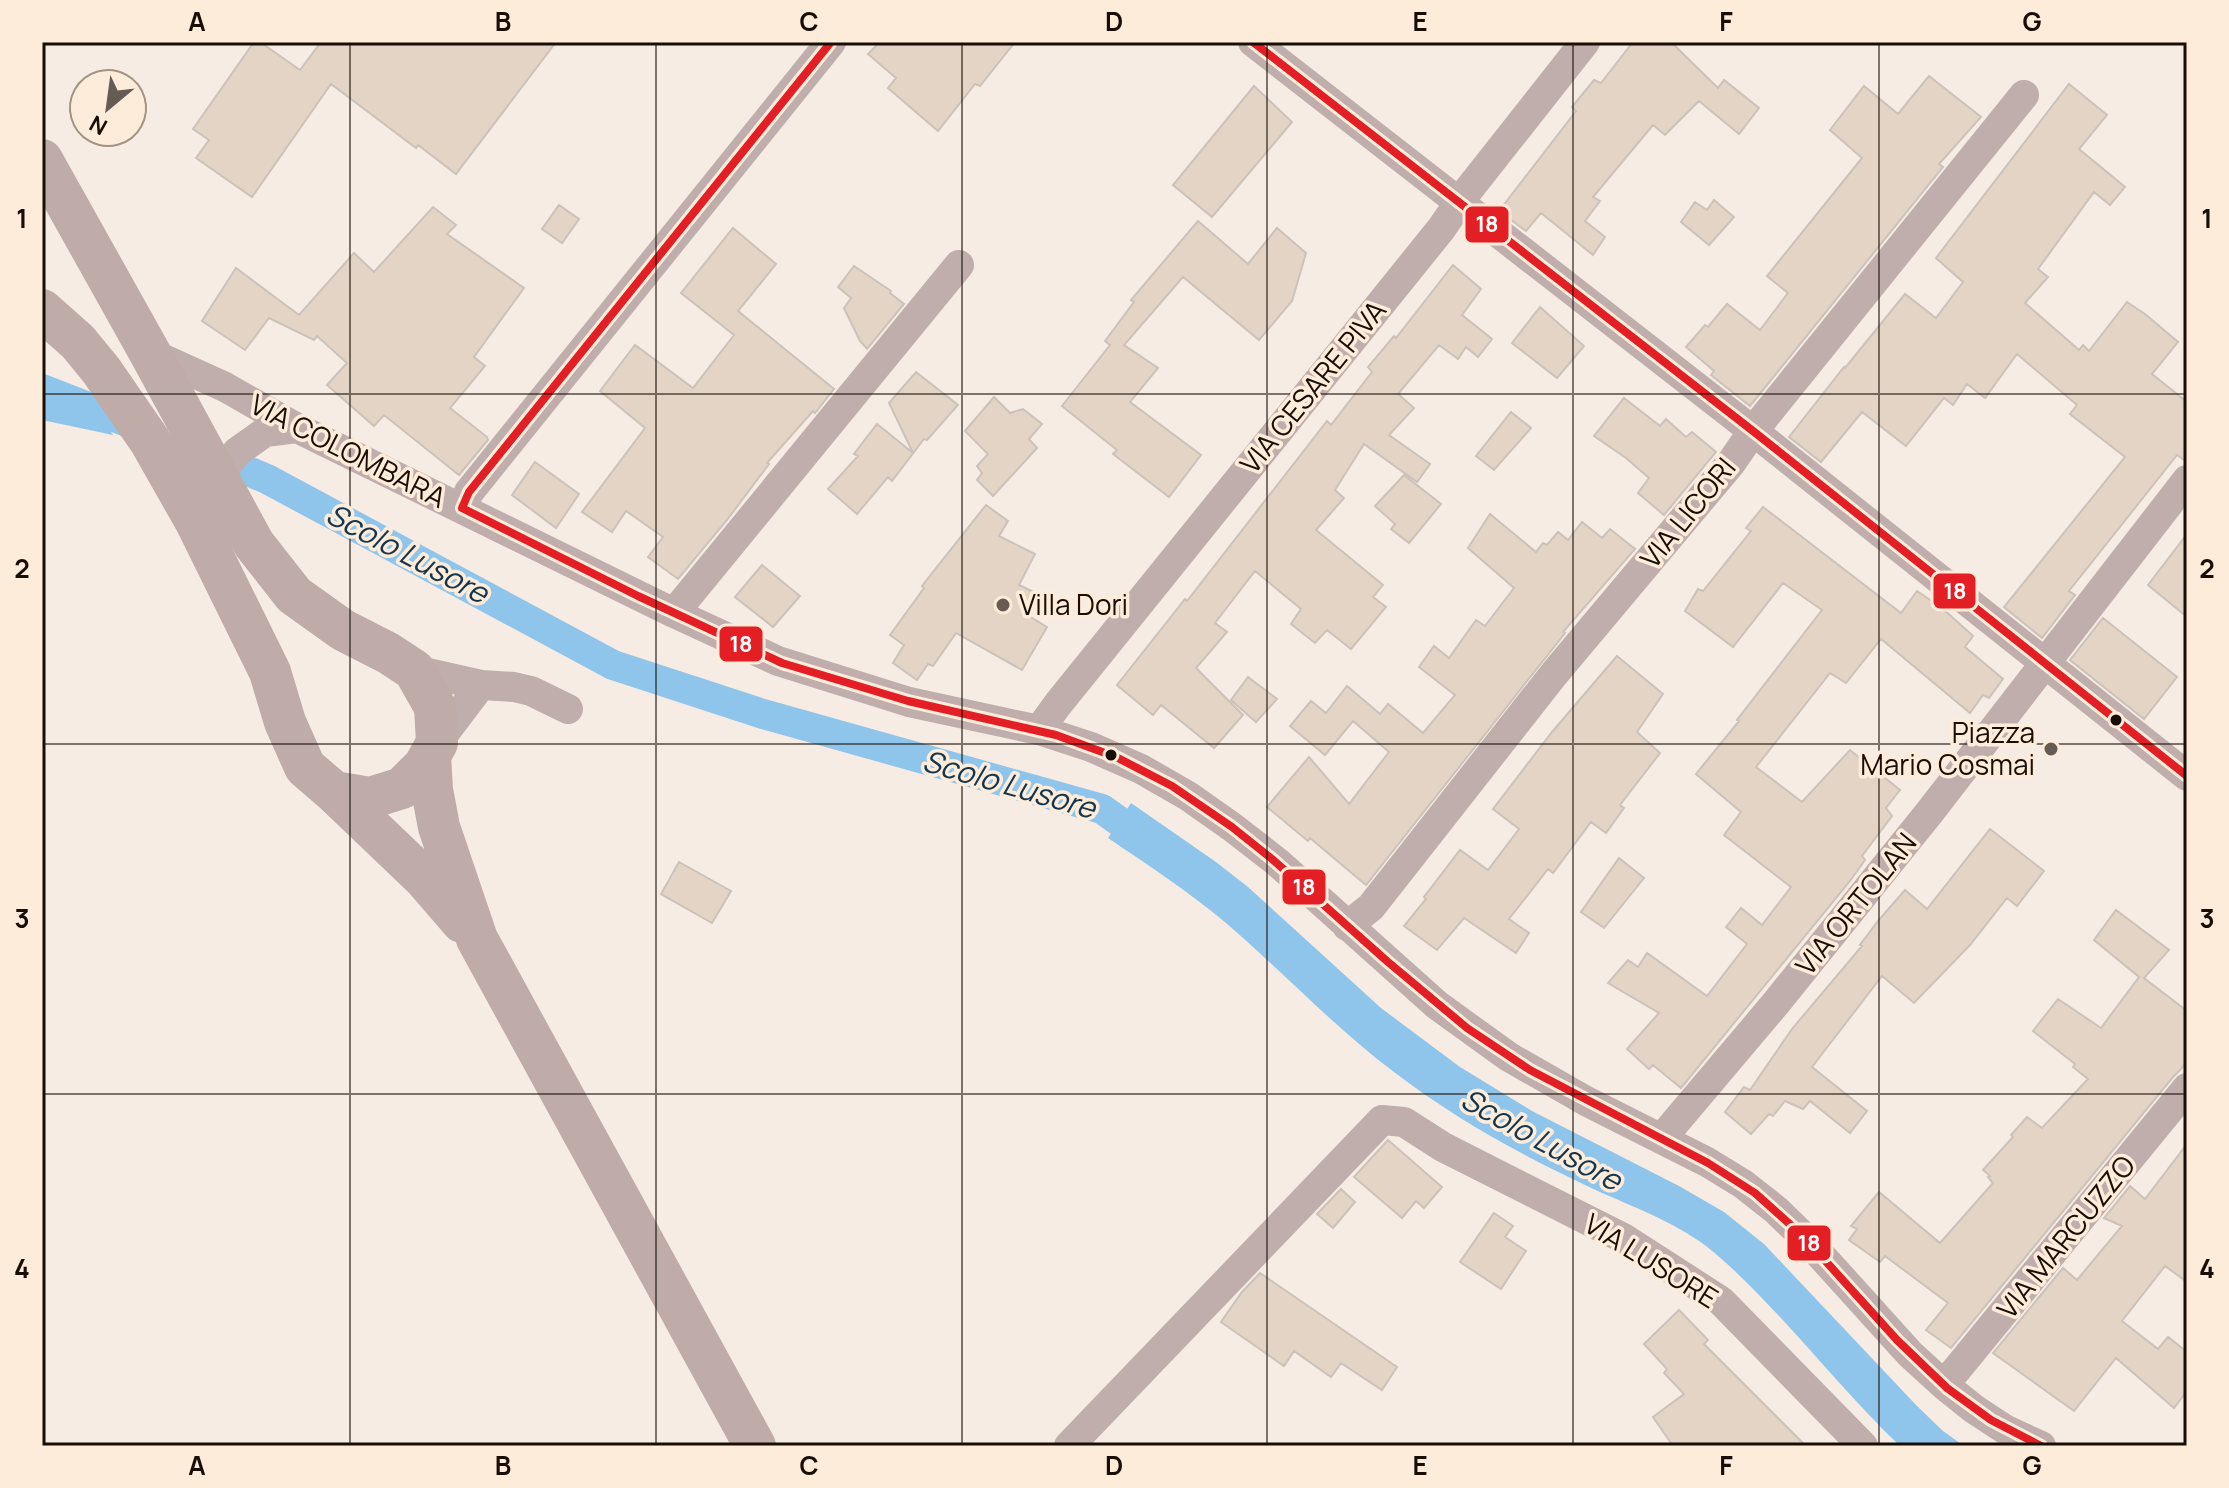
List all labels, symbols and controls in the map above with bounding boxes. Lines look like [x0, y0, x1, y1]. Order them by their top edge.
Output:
text: A [188, 3, 206, 39]
text: B [495, 3, 511, 39]
text: C [799, 3, 819, 39]
text: D [1105, 3, 1123, 39]
text: E [1412, 3, 1428, 39]
text: F [1719, 3, 1733, 39]
text: G [2022, 3, 2042, 39]
north arrow [68, 68, 148, 148]
text: N [84, 109, 112, 142]
text: 1 [16, 200, 28, 236]
text: 1 [2201, 200, 2213, 236]
line badge: 18 [1464, 205, 1510, 244]
text: 18 [1475, 209, 1499, 239]
street label: VIA CESARE PIVA [1231, 292, 1394, 481]
street label: VIA COLOMBARA [244, 384, 453, 516]
street label: VIA LICORI [1631, 449, 1744, 576]
water label: Scolo Lusore [320, 493, 497, 613]
text: 2 [14, 550, 30, 586]
text: 2 [2199, 550, 2215, 586]
line badge: 18 [1932, 572, 1977, 610]
text: 18 [1943, 576, 1967, 606]
place label: Villa Dori [1019, 585, 1128, 623]
marker: Villa Dori [994, 596, 1012, 614]
line badge: 18 [718, 625, 764, 663]
text: 18 [729, 629, 753, 659]
unlabelled marker [2108, 712, 2124, 728]
place label: Piazza Mario Cosmai [1860, 713, 2035, 783]
water label: Scolo Lusore [918, 739, 1102, 828]
marker: Piazza Mario Cosmai [2042, 740, 2060, 758]
unlabelled marker [1103, 747, 1119, 763]
street label: VIA ORTOLAN [1786, 824, 1924, 982]
line badge: 18 [1281, 868, 1327, 906]
text: 18 [1292, 872, 1316, 902]
text: 3 [14, 900, 30, 936]
text: 3 [2199, 900, 2215, 936]
water label: Scolo Lusore [1454, 1078, 1631, 1200]
street label: VIA MARCUZZO [1988, 1147, 2143, 1326]
street label: VIA LUSORE [1577, 1204, 1726, 1316]
line badge: 18 [1786, 1224, 1832, 1262]
text: 18 [1797, 1228, 1821, 1258]
text: 4 [14, 1250, 30, 1286]
text: 4 [2199, 1250, 2215, 1286]
text: A [188, 1447, 206, 1483]
text: B [495, 1447, 511, 1483]
text: C [799, 1447, 819, 1483]
text: D [1105, 1447, 1123, 1483]
text: E [1412, 1447, 1428, 1483]
text: F [1719, 1447, 1733, 1483]
text: G [2022, 1447, 2042, 1483]

